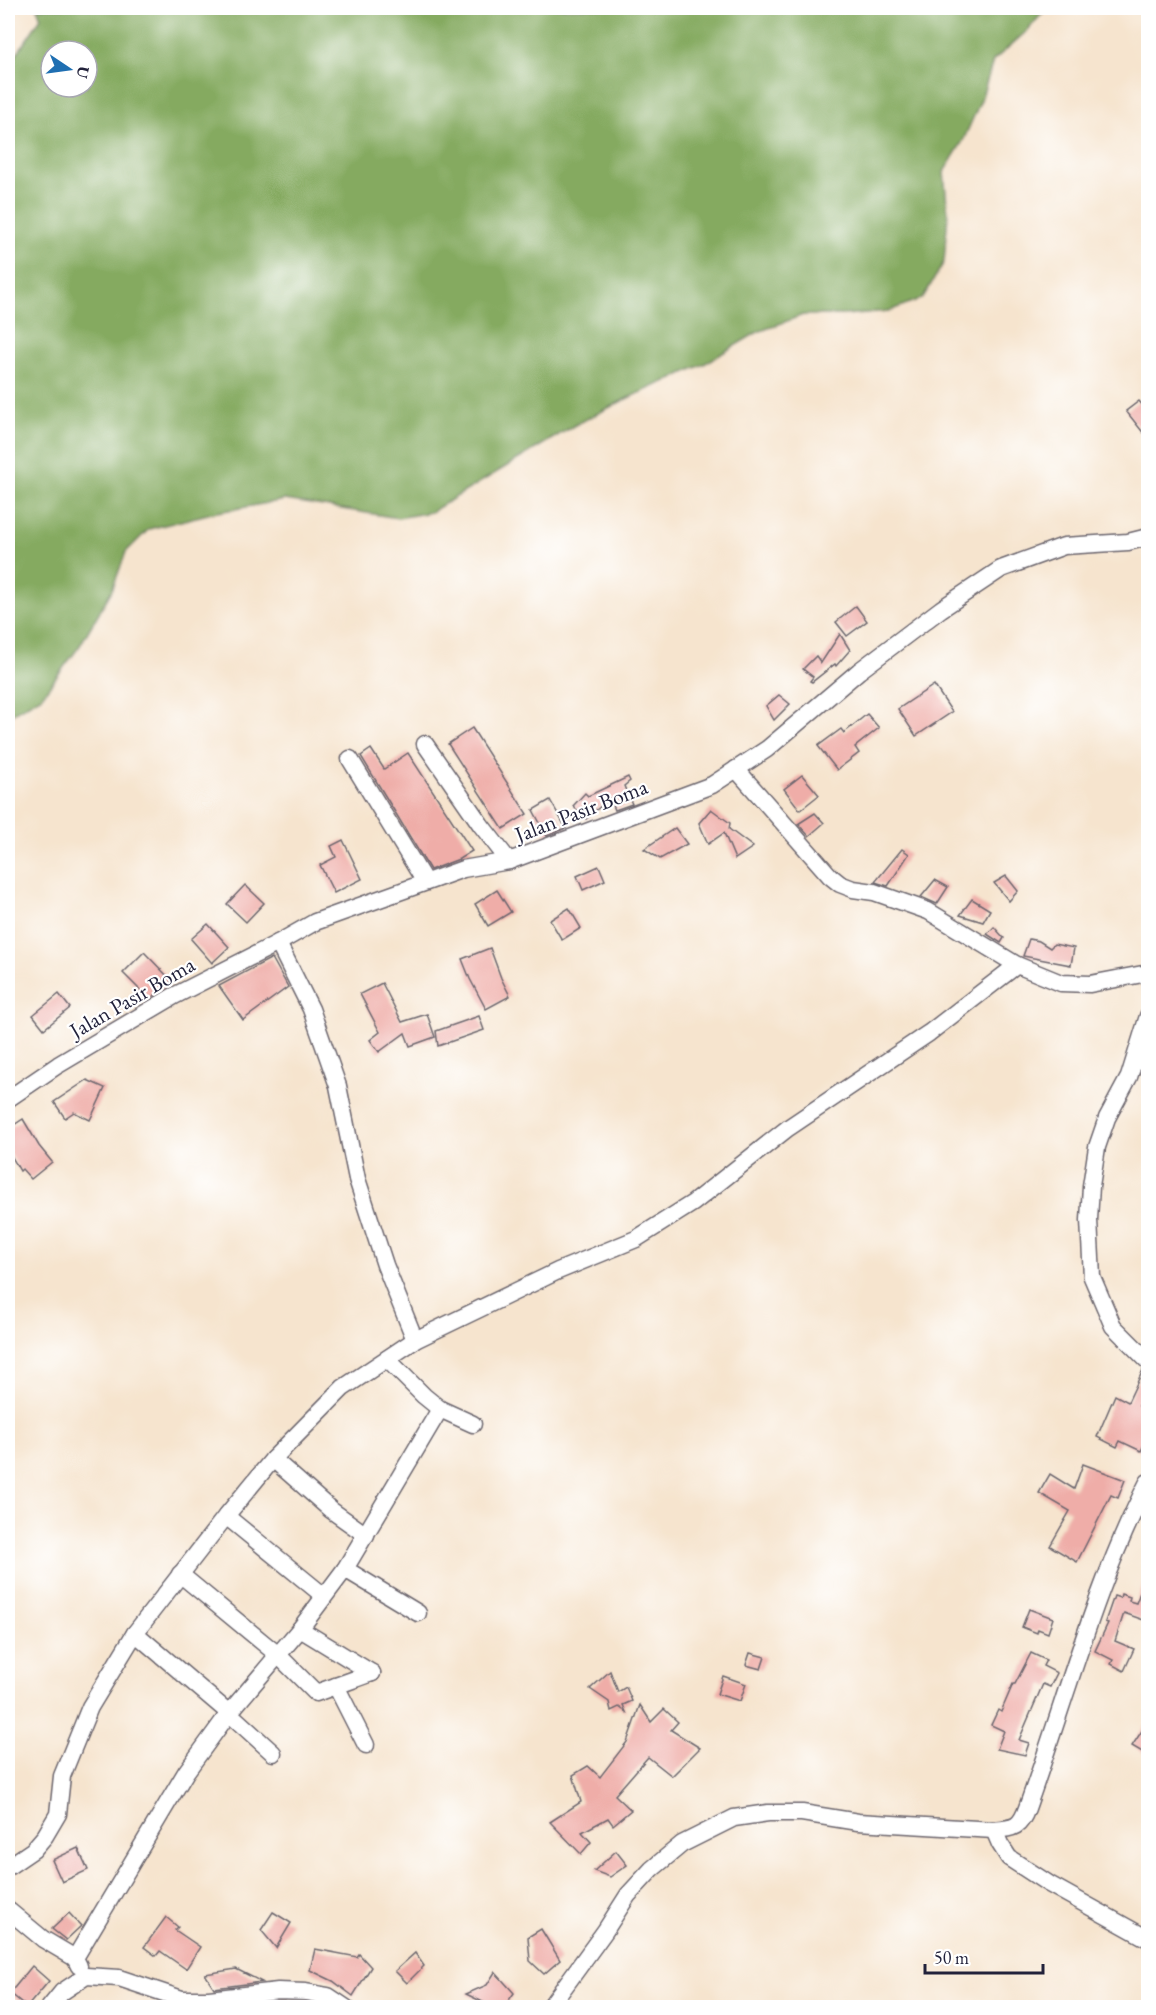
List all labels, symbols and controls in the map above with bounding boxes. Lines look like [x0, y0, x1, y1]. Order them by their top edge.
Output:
north arrow [39, 39, 99, 99]
text: U [72, 64, 95, 81]
street label: Jalan Pasir Boma [509, 772, 652, 850]
street label: Jalan Pasir Boma [63, 950, 200, 1046]
scale bar [925, 1937, 1044, 1975]
text: 50 m [934, 1946, 969, 1969]

